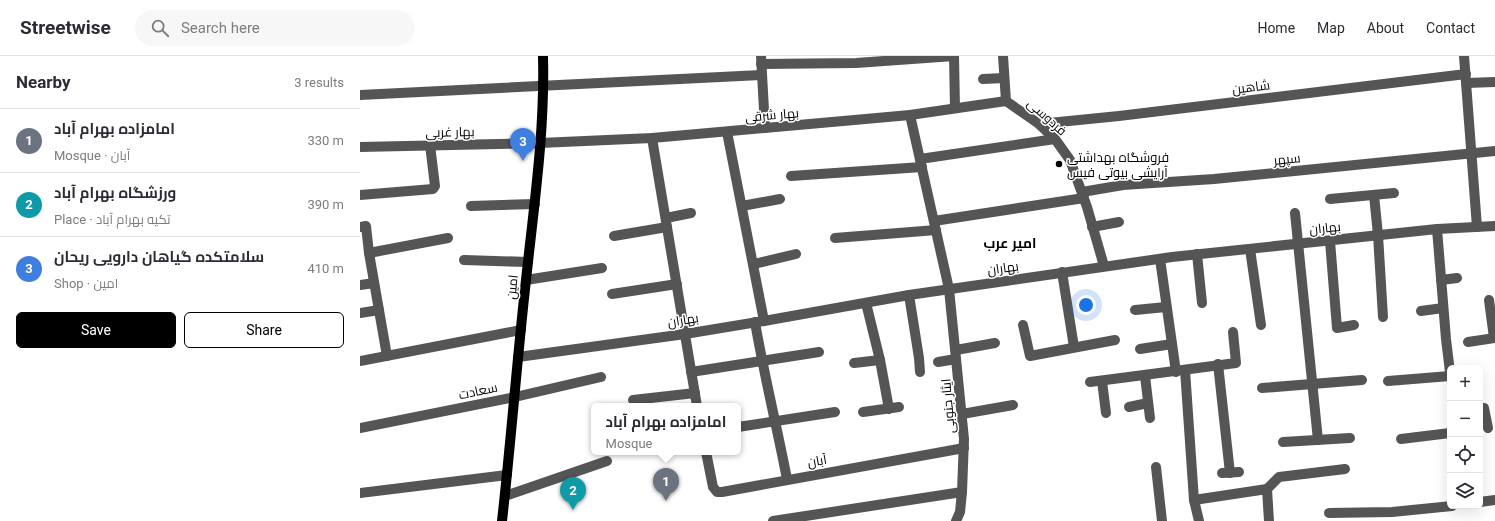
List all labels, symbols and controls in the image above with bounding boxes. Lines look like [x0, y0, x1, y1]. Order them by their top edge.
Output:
search box [135, 10, 415, 46]
text: Streetwise [20, 16, 111, 39]
icon: search [149, 17, 171, 39]
text: Search here [181, 19, 260, 37]
text: Home [1257, 20, 1295, 36]
text: Map [1317, 20, 1345, 36]
text: About [1367, 20, 1404, 36]
text: Contact [1426, 20, 1475, 36]
text: Nearby [16, 72, 71, 92]
text: 3 results [294, 75, 344, 90]
street label: شاهین [1231, 77, 1271, 97]
street label: فردوسی [1024, 96, 1070, 138]
street label: بهار شرقی [745, 105, 799, 125]
text: امامزاده بهرام آباد [54, 120, 175, 138]
street label: بهار غربی [425, 124, 475, 140]
pin: 3 [510, 128, 536, 161]
text: 1 [25, 133, 33, 148]
text: 330 m [307, 133, 344, 148]
text: Mosque · آبان [54, 148, 130, 163]
place label: فروشگاه بهداشتی آرایشی بیوتی فیس [1067, 150, 1169, 180]
street label: سپهر [1272, 150, 1301, 169]
marker: فروشگاه بهداشتی آرایشی بیوتی فیس [1054, 159, 1064, 169]
text: ورزشگاه بهرام آباد [54, 184, 176, 202]
text: 2 [25, 197, 33, 212]
text: 390 m [307, 197, 344, 212]
text: Place · تکیه بهرام آباد [54, 212, 170, 227]
street label: بهاران [1309, 219, 1341, 237]
district label: امیر عرب [984, 235, 1036, 252]
text: سلامتکده گیاهان دارویی ریحان [54, 248, 264, 266]
street label: بهاران [986, 258, 1020, 278]
text: 3 [25, 261, 33, 276]
text: 410 m [307, 261, 344, 276]
street label: امین [503, 274, 521, 300]
text: Shop · امین [54, 276, 118, 291]
your location [1076, 295, 1096, 315]
street label: بهاران [666, 310, 700, 330]
button: Save [16, 312, 176, 348]
button: Share [184, 312, 344, 348]
map controls [1447, 365, 1483, 509]
button: + [1447, 365, 1483, 401]
street label: ایثار جنوبی [938, 378, 958, 434]
street label: سعادت [457, 380, 499, 402]
button: − [1447, 401, 1483, 437]
popup [591, 403, 741, 455]
text: امامزاده بهرام آباد [606, 413, 726, 431]
text: Mosque [606, 436, 652, 451]
button: locate [1447, 437, 1483, 473]
street label: آبان [806, 452, 828, 470]
pin: 1 [653, 468, 679, 501]
button: layers [1447, 473, 1483, 509]
pin: 2 [560, 477, 586, 510]

